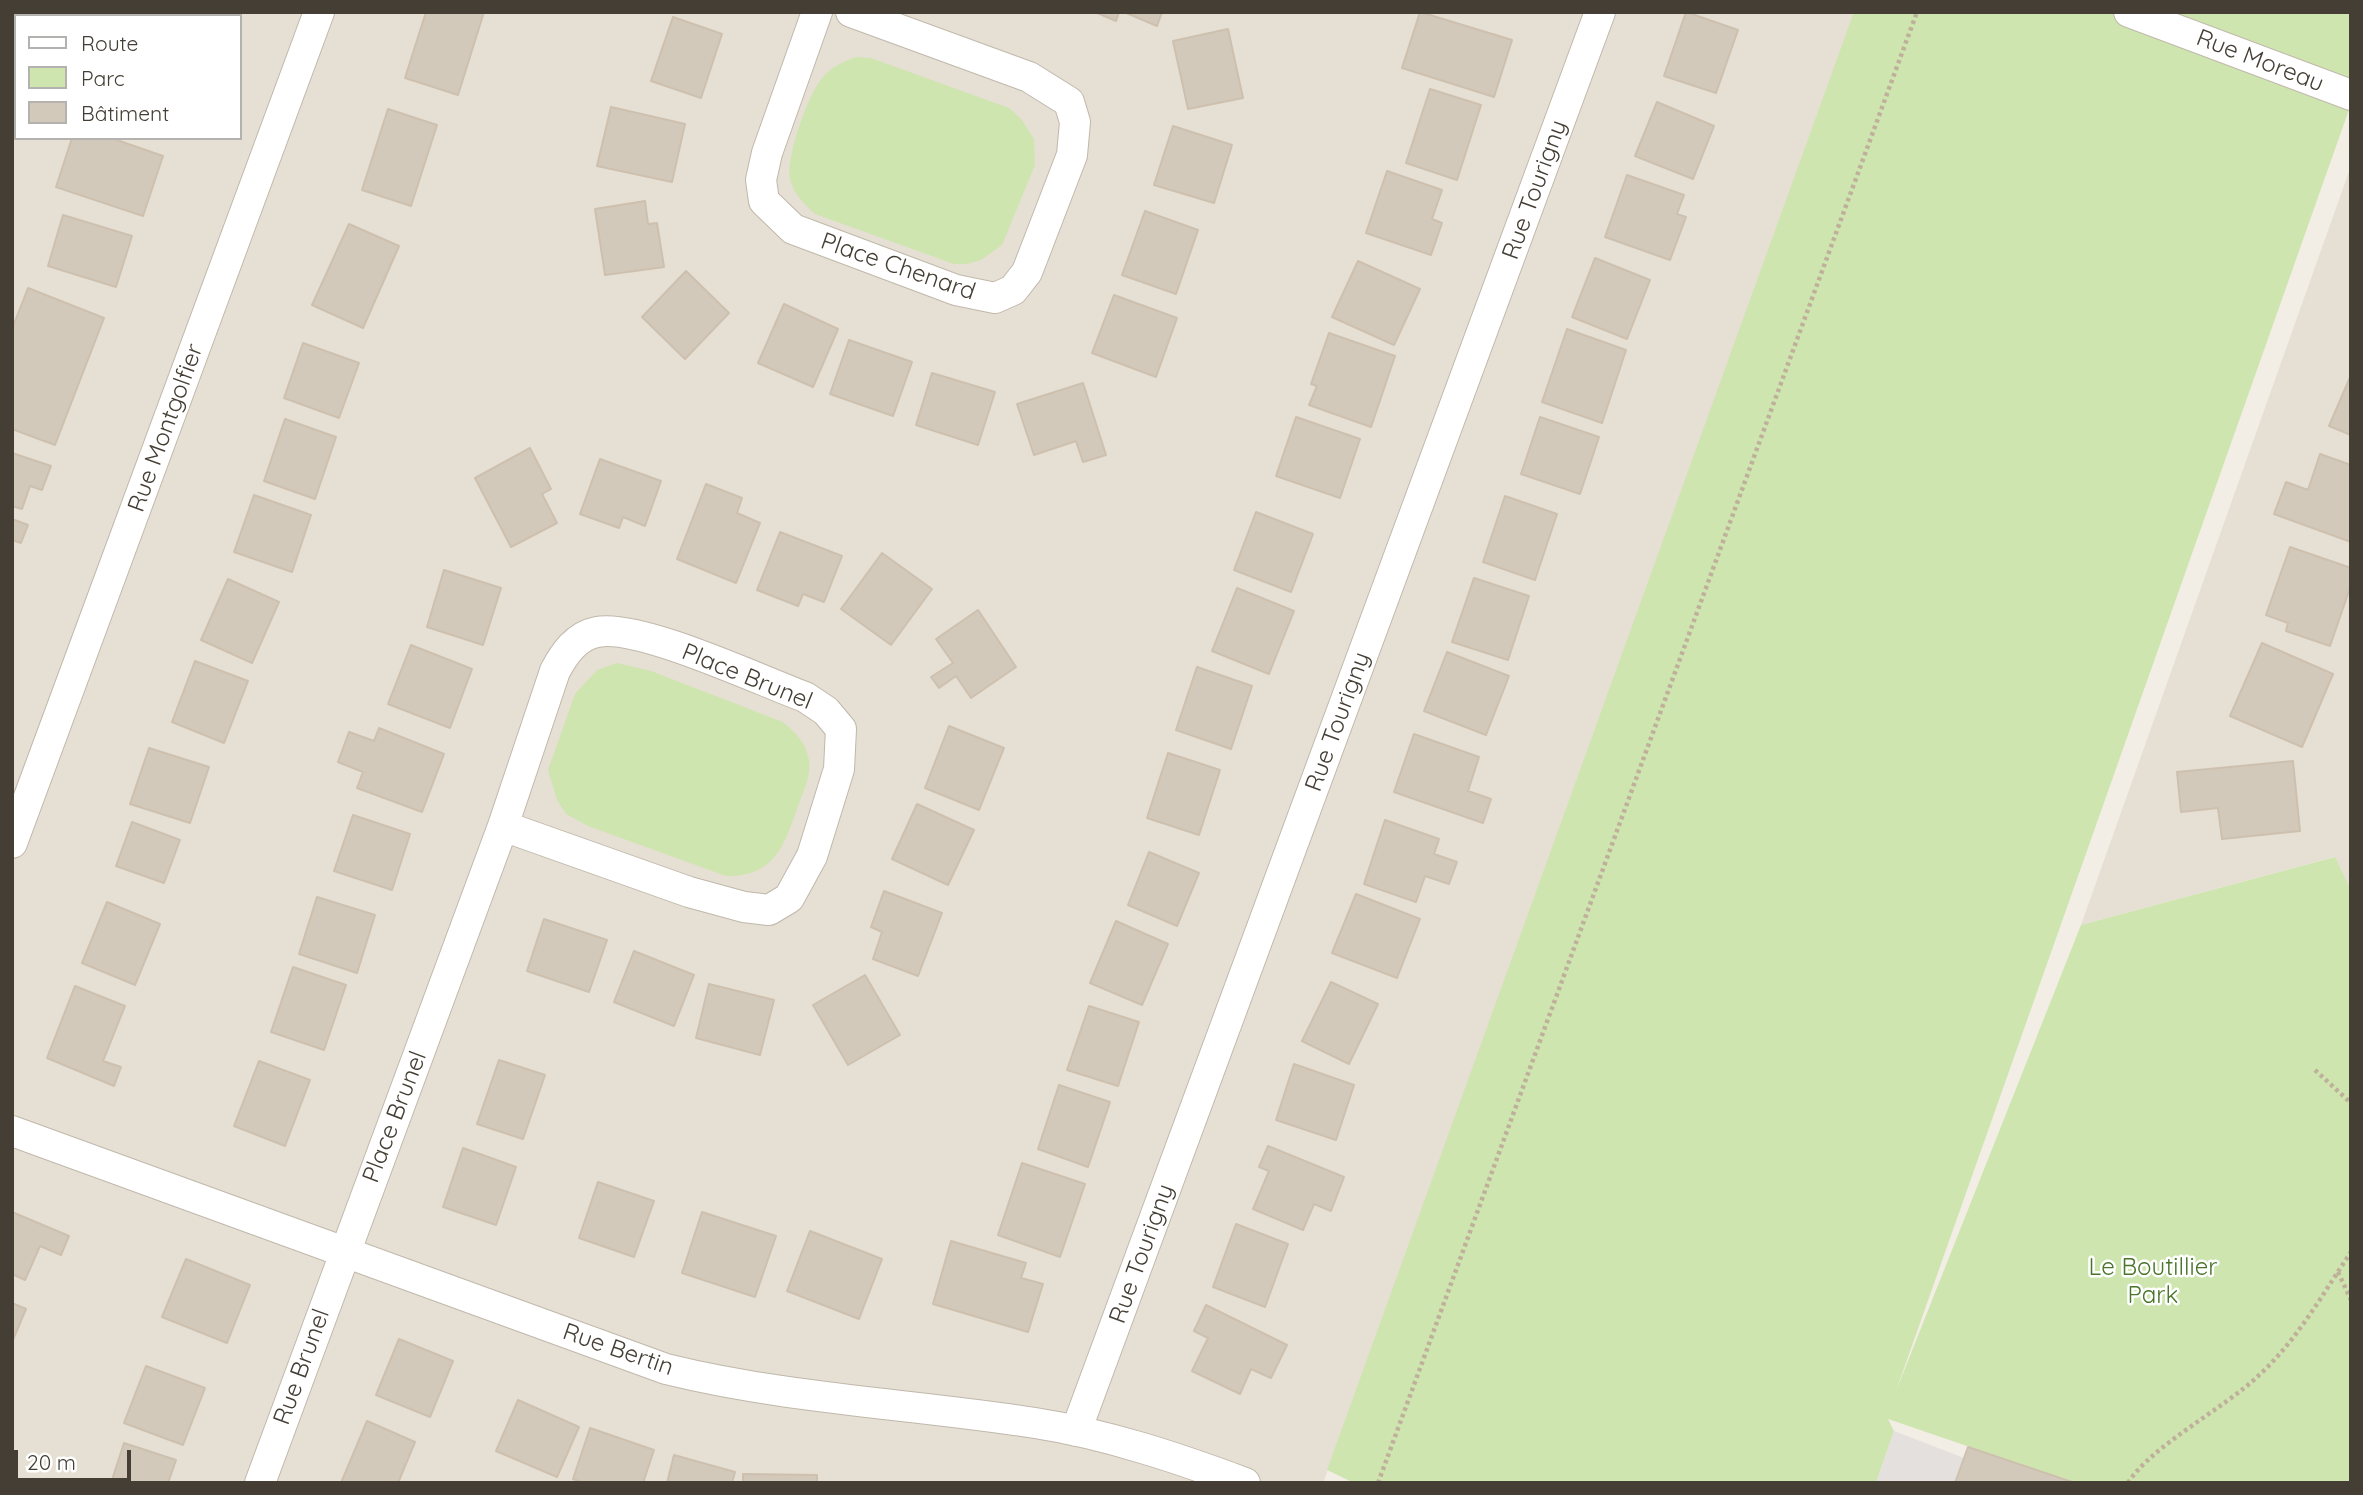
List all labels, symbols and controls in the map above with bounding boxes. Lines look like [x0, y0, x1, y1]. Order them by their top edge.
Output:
legend [14, 14, 242, 140]
street label: Rue Moreau [2192, 23, 2328, 99]
text: Route [81, 30, 138, 56]
text: Parc [81, 65, 125, 91]
text: Bâtiment [81, 100, 169, 126]
street label: Rue Tourigny [1496, 116, 1574, 264]
street label: Place Chenard [817, 227, 979, 307]
street label: Rue Montgolfier [122, 340, 210, 516]
street label: Place Brunel [677, 638, 817, 716]
street label: Rue Tourigny [1299, 648, 1377, 796]
street label: Place Brunel [357, 1047, 433, 1187]
street label: Rue Tourigny [1103, 1180, 1181, 1328]
park label: Le Boutillier Park [2089, 1254, 2217, 1310]
street label: Rue Brunel [268, 1305, 336, 1429]
street label: Rue Bertin [559, 1318, 677, 1382]
scale bar [18, 1436, 135, 1480]
text: 20 m [27, 1449, 76, 1475]

